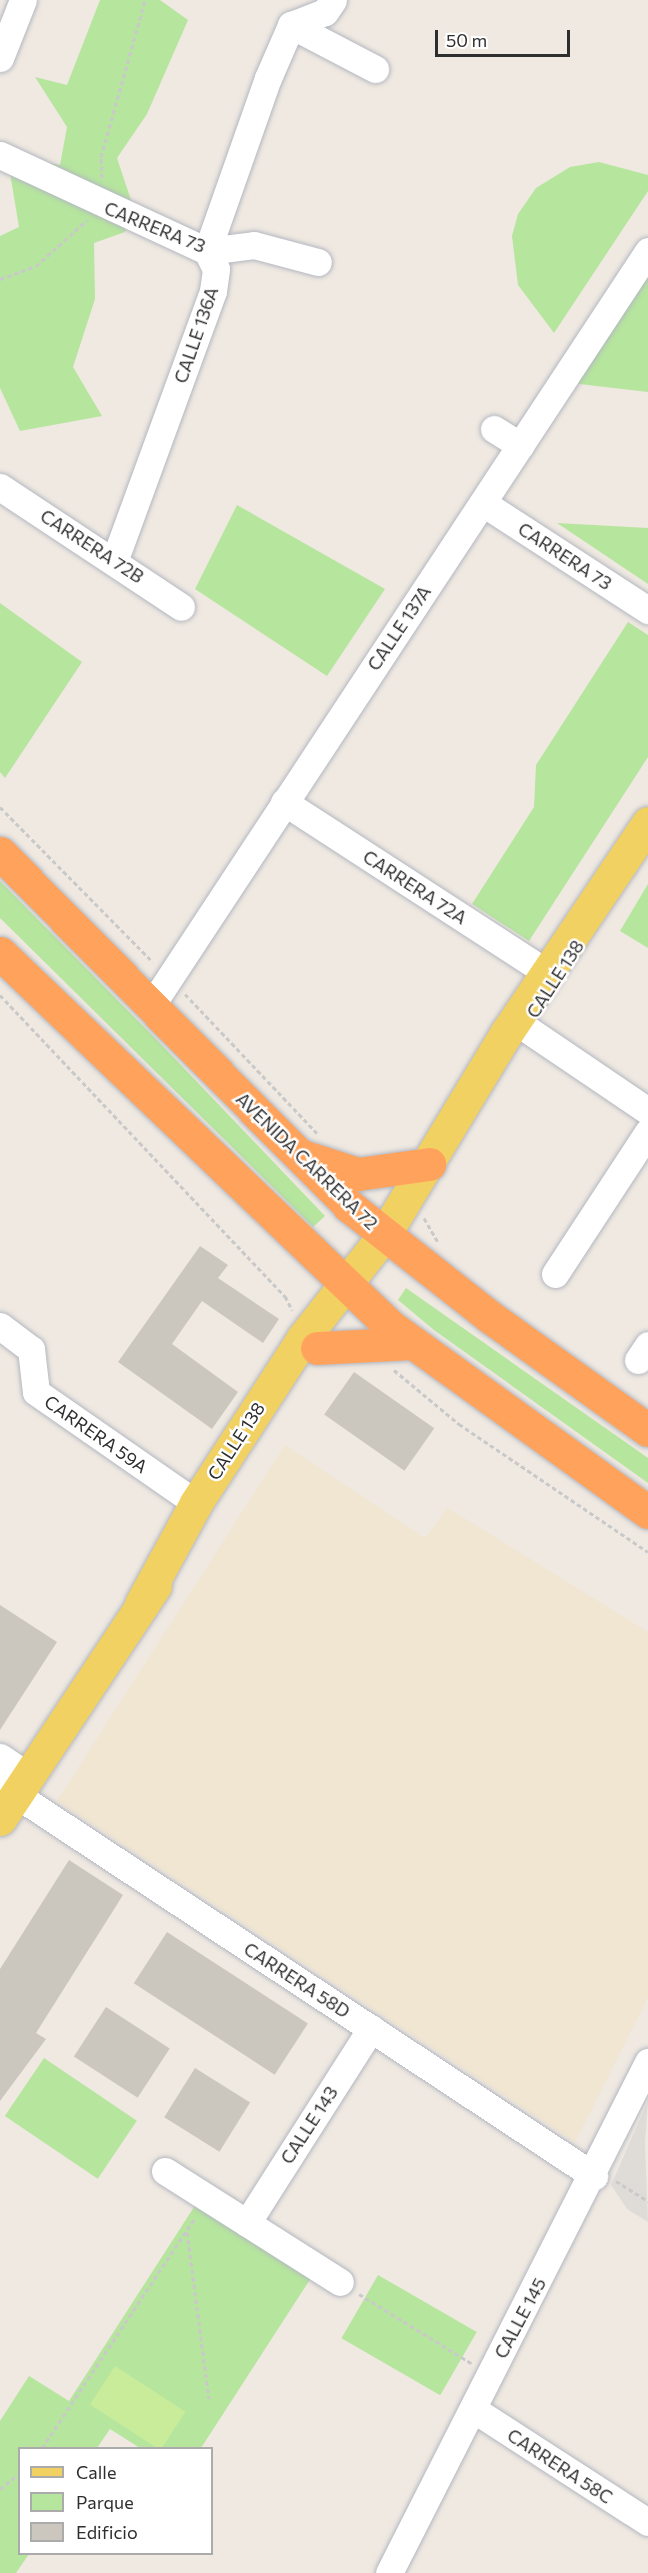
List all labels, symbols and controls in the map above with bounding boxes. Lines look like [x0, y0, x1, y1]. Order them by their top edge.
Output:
scale bar [438, 18, 573, 56]
text: 50 m [446, 29, 487, 51]
street label: CARRERA 73 [101, 197, 209, 257]
street label: CALLE 136A [169, 284, 223, 386]
street label: CARRERA 72B [36, 505, 148, 587]
street label: CARRERA 73 [514, 518, 616, 594]
street label: CALLE 137A [363, 581, 435, 675]
street label: CARRERA 72A [359, 845, 471, 929]
street label: CALLE 138 [522, 936, 588, 1022]
street label: AVENIDA CARRERA 72 [232, 1088, 382, 1234]
street label: CARRERA 59A [40, 1391, 152, 1477]
street label: CALLE 138 [203, 1398, 269, 1484]
street label: CARRERA 58D [240, 1938, 354, 2022]
street label: CALLE 143 [276, 2082, 342, 2168]
street label: CALLE 145 [490, 2274, 550, 2362]
street label: CARRERA 58C [503, 2424, 617, 2508]
legend [18, 2447, 213, 2555]
text: Calle [76, 2461, 116, 2483]
text: Parque [76, 2491, 134, 2513]
text: Edificio [76, 2521, 138, 2543]

